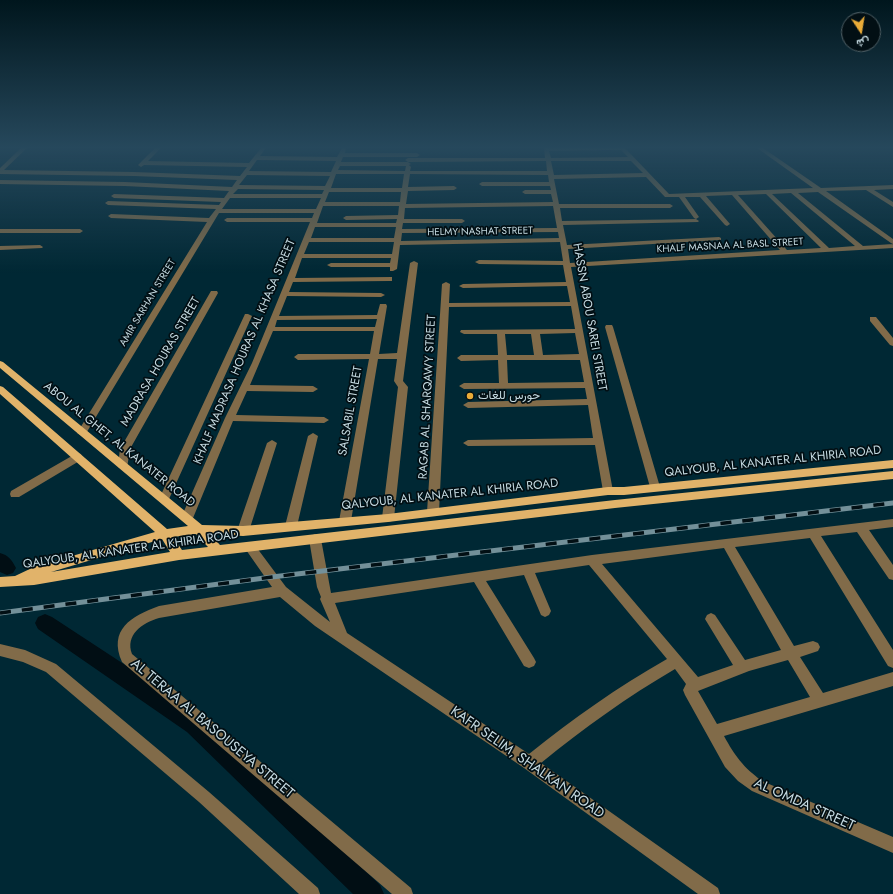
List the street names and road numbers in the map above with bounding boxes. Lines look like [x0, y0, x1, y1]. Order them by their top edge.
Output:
street label: HELMY NASHAT STREET [427, 225, 533, 239]
street label: KHALF MASNAA AL BASL STREET [656, 236, 804, 256]
street label: KHALF MADRASA HOURAS AL KHASA STREET [191, 237, 299, 467]
street label: HASSN ABOU SAREI STREET [569, 242, 609, 392]
street label: AMIR SARHAN STREET [117, 257, 179, 349]
street label: MADRASA HOURAS STREET [118, 295, 204, 429]
street label: RAGAB AL SHARQAWY STREET [417, 314, 439, 480]
street label: SALSABIL STREET [336, 365, 366, 457]
street label: ABOU AL GHET, AL KANATER ROAD [40, 379, 198, 511]
street label: QALYOUB, AL KANATER AL KHIRIA ROAD [664, 443, 882, 481]
street label: QALYOUB, AL KANATER AL KHIRIA ROAD [341, 476, 559, 514]
street label: QALYOUB, AL KANATER AL KHIRIA ROAD [22, 528, 240, 572]
street label: AL TERAA AL BASOUSEYA STREET [127, 656, 297, 802]
street label: KAFR SELIM, SHALKAN ROAD [447, 703, 607, 823]
street label: AL OMDA STREET [751, 775, 857, 835]

